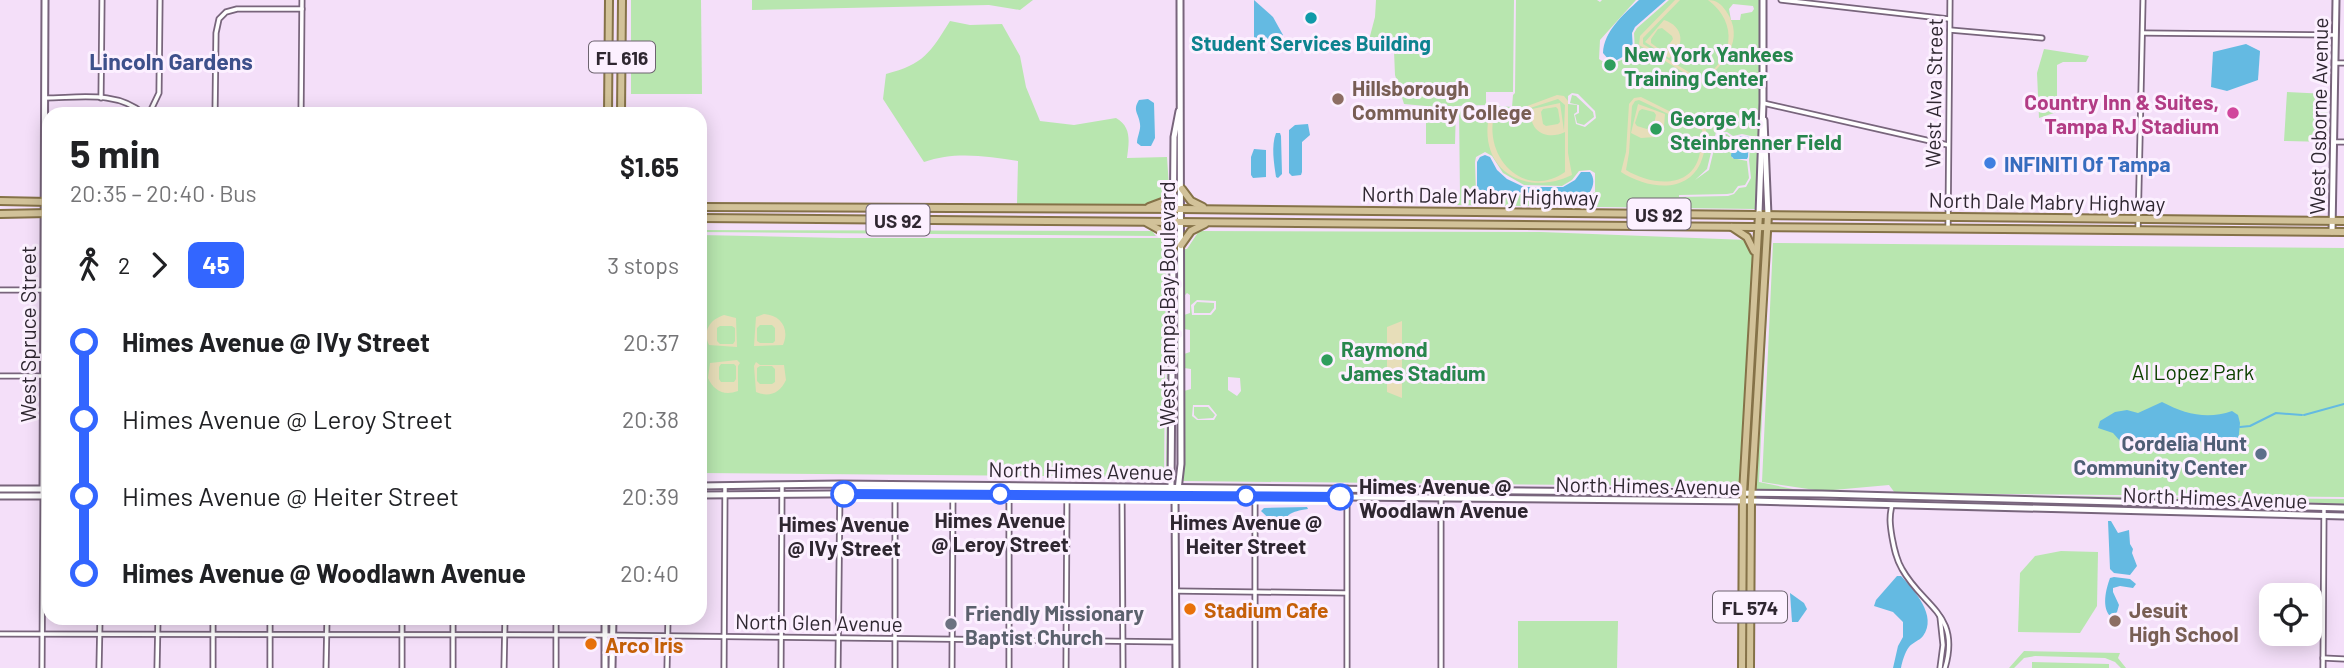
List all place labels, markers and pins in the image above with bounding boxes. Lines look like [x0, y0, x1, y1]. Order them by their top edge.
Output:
marker: Student Services Building [1303, 10, 1319, 26]
place label: Student Services Building [1191, 30, 1431, 55]
place label: New York Yankees Training Center [1624, 41, 1794, 90]
marker: New York Yankees Training Center [1602, 57, 1618, 73]
place label: Hillsborough Community College [1352, 75, 1532, 124]
place label: Country Inn & Suites, Tampa RJ Stadium [2024, 89, 2219, 138]
marker: Hillsborough Community College [1330, 91, 1346, 107]
place label: George M. Steinbrenner Field [1670, 105, 1842, 154]
marker: Country Inn & Suites, Tampa RJ Stadium [2225, 105, 2241, 121]
marker: George M. Steinbrenner Field [1648, 121, 1664, 137]
place label: INFINITI Of Tampa [2004, 151, 2171, 176]
marker: INFINITI Of Tampa [1982, 155, 1998, 171]
place label: Raymond James Stadium [1341, 336, 1486, 385]
marker: Raymond James Stadium [1319, 352, 1335, 368]
place label: Cordelia Hunt Community Center [2073, 430, 2247, 479]
marker: Cordelia Hunt Community Center [2253, 446, 2269, 462]
place label: Himes Avenue @ Woodlawn Avenue [1359, 473, 1529, 522]
marker: Himes Avenue @ IVy Street [831, 481, 857, 507]
marker: Himes Avenue @ Leroy Street [990, 484, 1010, 504]
marker: Himes Avenue @ Woodlawn Avenue [1327, 484, 1353, 510]
marker: Himes Avenue @ Heiter Street [1236, 486, 1256, 506]
place label: Himes Avenue @ Leroy Street [931, 507, 1069, 556]
place label: Himes Avenue @ Heiter Street [1170, 509, 1322, 558]
place label: Himes Avenue @ IVy Street [778, 511, 910, 560]
place label: Stadium Cafe [1204, 597, 1329, 622]
place label: Jesuit High School [2129, 597, 2239, 646]
place label: Friendly Missionary Baptist Church [965, 600, 1144, 649]
marker: Stadium Cafe [1182, 601, 1198, 617]
marker: Jesuit High School [2107, 613, 2123, 629]
marker: Friendly Missionary Baptist Church [943, 616, 959, 632]
place label: Arco Iris [605, 632, 683, 657]
marker: Arco Iris [583, 636, 599, 652]

